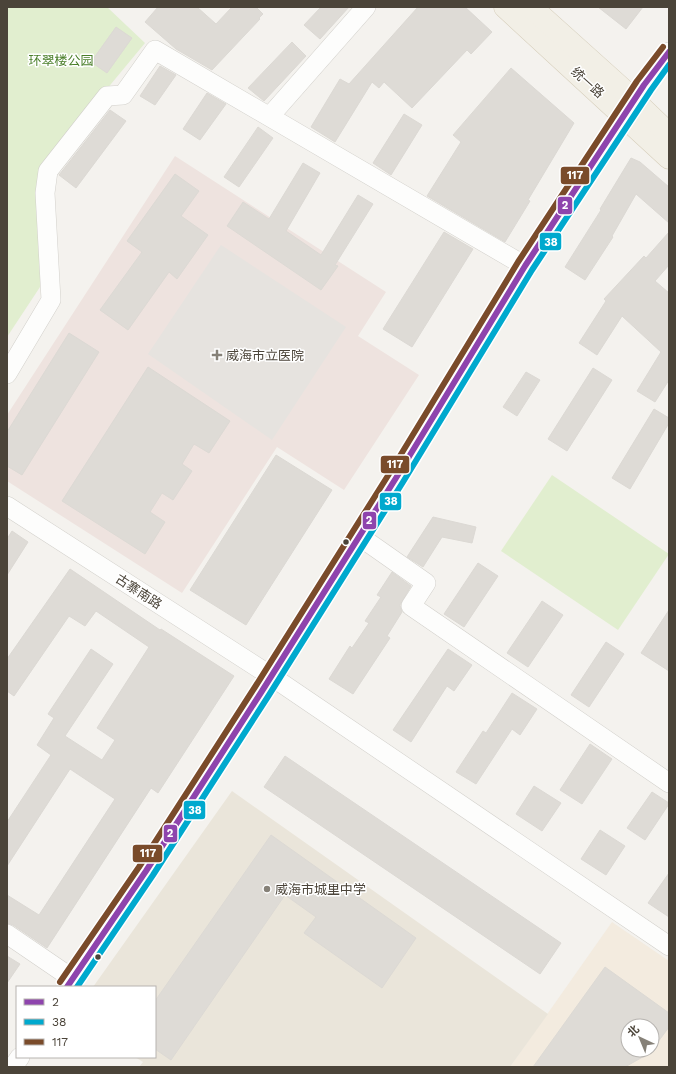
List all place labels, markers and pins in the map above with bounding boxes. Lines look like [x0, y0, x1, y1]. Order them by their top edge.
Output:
place label: 威海市立医院 [226, 348, 304, 363]
marker: 威海市立医院 [211, 349, 223, 361]
unlabelled marker [341, 537, 351, 547]
place label: 威海市城里中学 [275, 882, 366, 897]
marker: 威海市城里中学 [262, 884, 272, 894]
unlabelled marker [93, 952, 103, 962]

